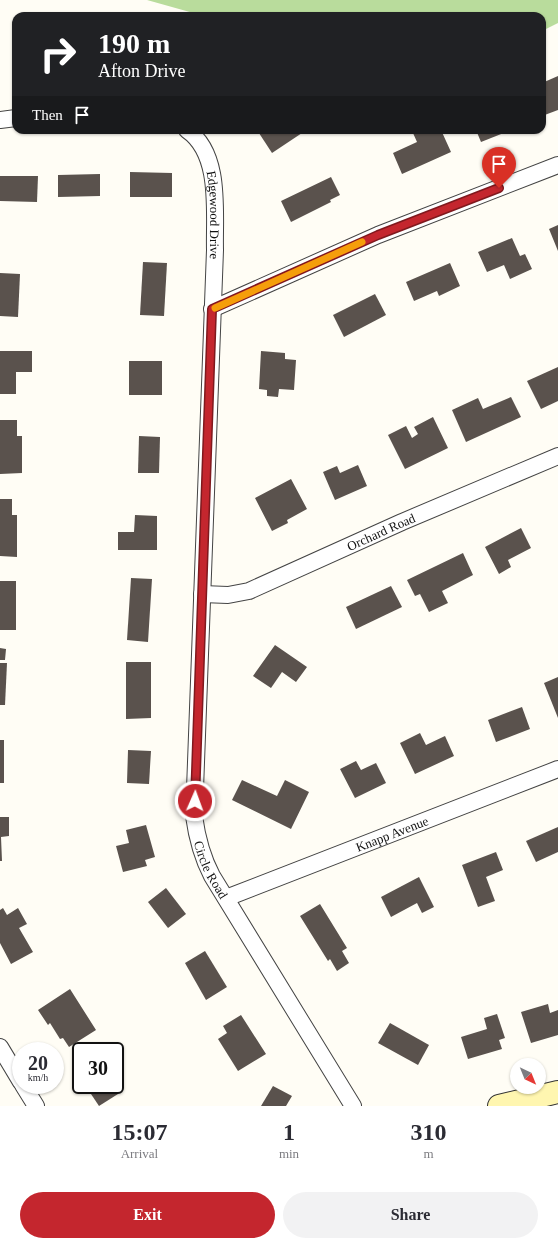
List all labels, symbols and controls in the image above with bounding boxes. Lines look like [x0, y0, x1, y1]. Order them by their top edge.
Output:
icon: right [32, 28, 84, 80]
text: 190 m [98, 28, 170, 59]
text: Afton Drive [98, 61, 185, 81]
icon: arrive [71, 104, 93, 126]
text: Then [32, 107, 63, 123]
pin [482, 147, 516, 188]
icon: arrive [488, 153, 510, 175]
street label: Edgewood Drive [204, 169, 223, 260]
street label: Orchard Road [344, 510, 418, 553]
position arrow [174, 780, 216, 822]
street label: Knapp Avenue [353, 813, 431, 854]
street label: Circle Road [191, 839, 232, 901]
speed limit sign: 30 [72, 1042, 124, 1094]
text: 20 [28, 1052, 48, 1074]
north arrow [510, 1058, 546, 1094]
map controls [510, 1058, 546, 1094]
text: km/h [28, 1072, 48, 1083]
text: 15:07 [111, 1119, 167, 1145]
text: 1 [283, 1119, 295, 1145]
text: 310 [411, 1119, 447, 1145]
text: Arrival [121, 1146, 158, 1161]
text: min [279, 1146, 299, 1161]
text: m [423, 1146, 434, 1161]
button: Exit [20, 1192, 275, 1238]
button: Share [283, 1192, 538, 1238]

